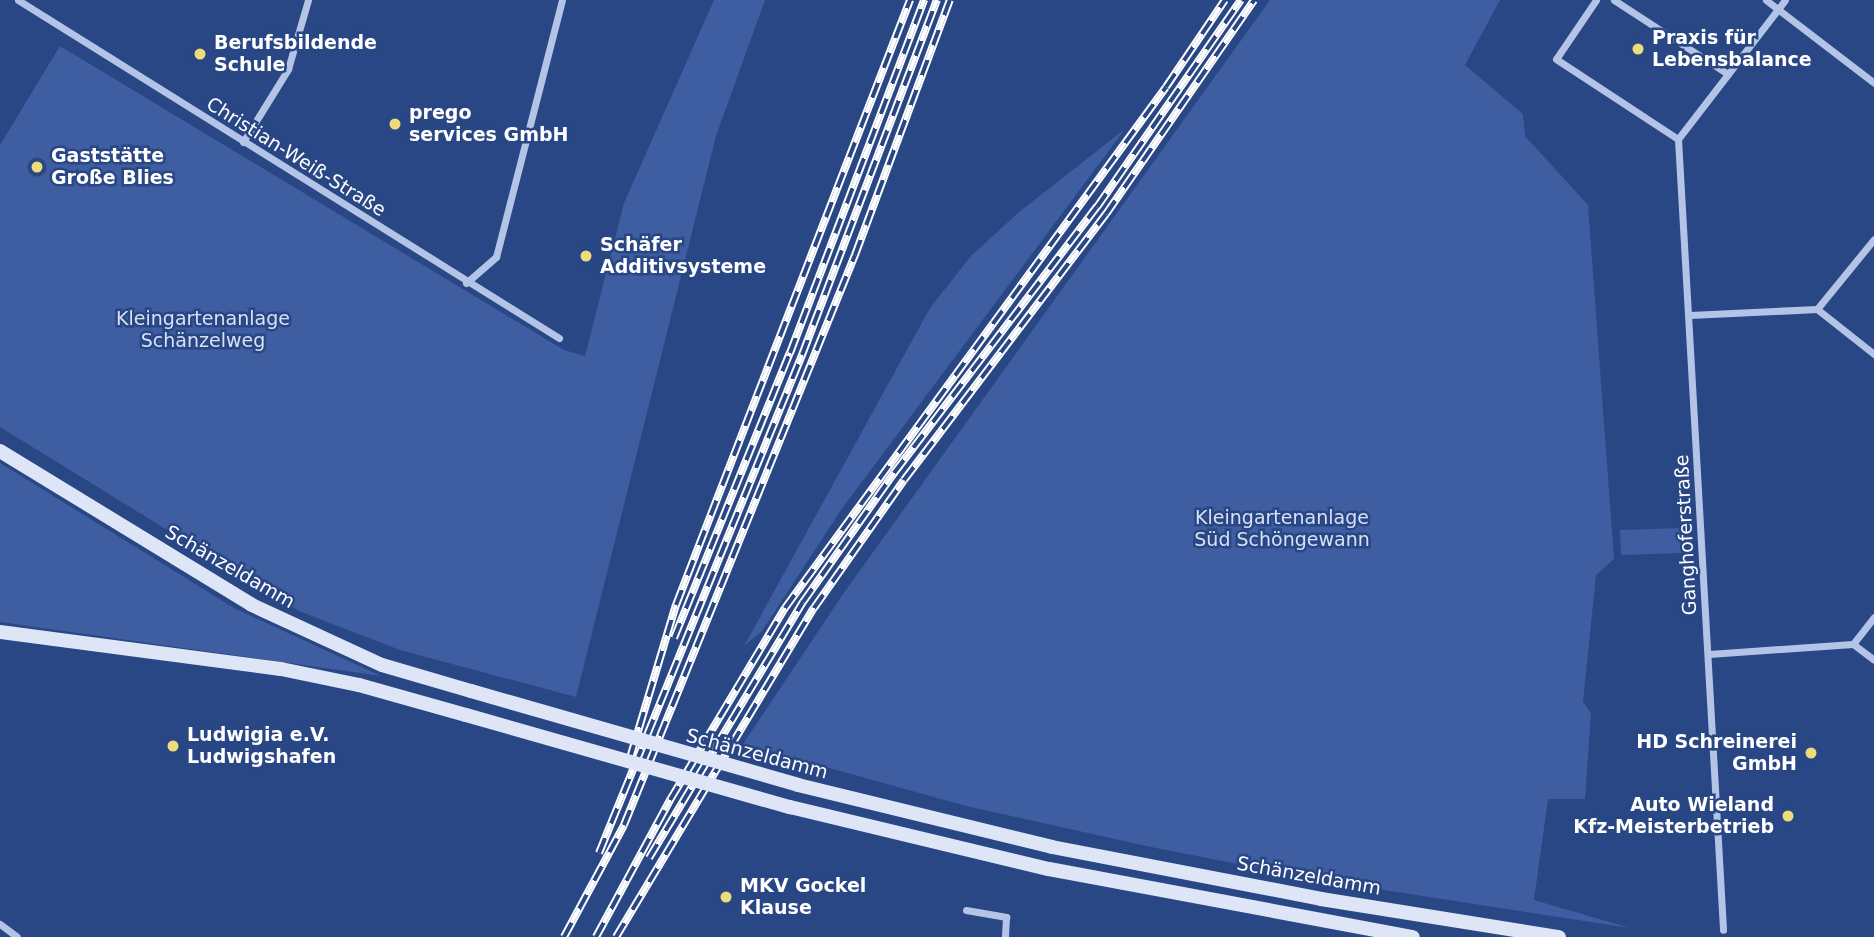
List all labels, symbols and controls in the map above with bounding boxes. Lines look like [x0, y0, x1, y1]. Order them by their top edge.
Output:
place label: Praxis für Lebensbalance [1652, 27, 1812, 71]
place label: Berufsbildende Schule [214, 32, 377, 76]
marker: Praxis für Lebensbalance [1630, 41, 1646, 57]
marker: Berufsbildende Schule [192, 46, 208, 62]
street label: Christian-Weiß-Straße [202, 92, 390, 222]
place label: prego services GmbH [409, 102, 568, 146]
marker: prego services GmbH [387, 116, 403, 132]
place label: Gaststätte Große Blies [51, 145, 174, 189]
marker: Gaststätte Große Blies [29, 159, 45, 175]
place label: Schäfer Additivsysteme [600, 234, 766, 278]
marker: Schäfer Additivsysteme [578, 248, 594, 264]
park label: Kleingartenanlage Schänzelweg [116, 308, 290, 352]
street label: Ganghoferstraße [1670, 454, 1702, 616]
park label: Kleingartenanlage Süd Schöngewann [1194, 507, 1370, 551]
street label: Schänzeldamm [161, 521, 299, 613]
place label: Ludwigia e.V. Ludwigshafen [187, 724, 336, 768]
street label: Schänzeldamm [684, 724, 830, 784]
place label: HD Schreinerei GmbH [1636, 731, 1797, 775]
marker: Ludwigia e.V. Ludwigshafen [165, 738, 181, 754]
marker: HD Schreinerei GmbH [1803, 745, 1819, 761]
place label: Auto Wieland Kfz-Meisterbetrieb [1573, 794, 1774, 838]
marker: Auto Wieland Kfz-Meisterbetrieb [1780, 808, 1796, 824]
street label: Schänzeldamm [1235, 852, 1383, 900]
place label: MKV Gockel Klause [740, 875, 866, 919]
marker: MKV Gockel Klause [718, 889, 734, 905]

